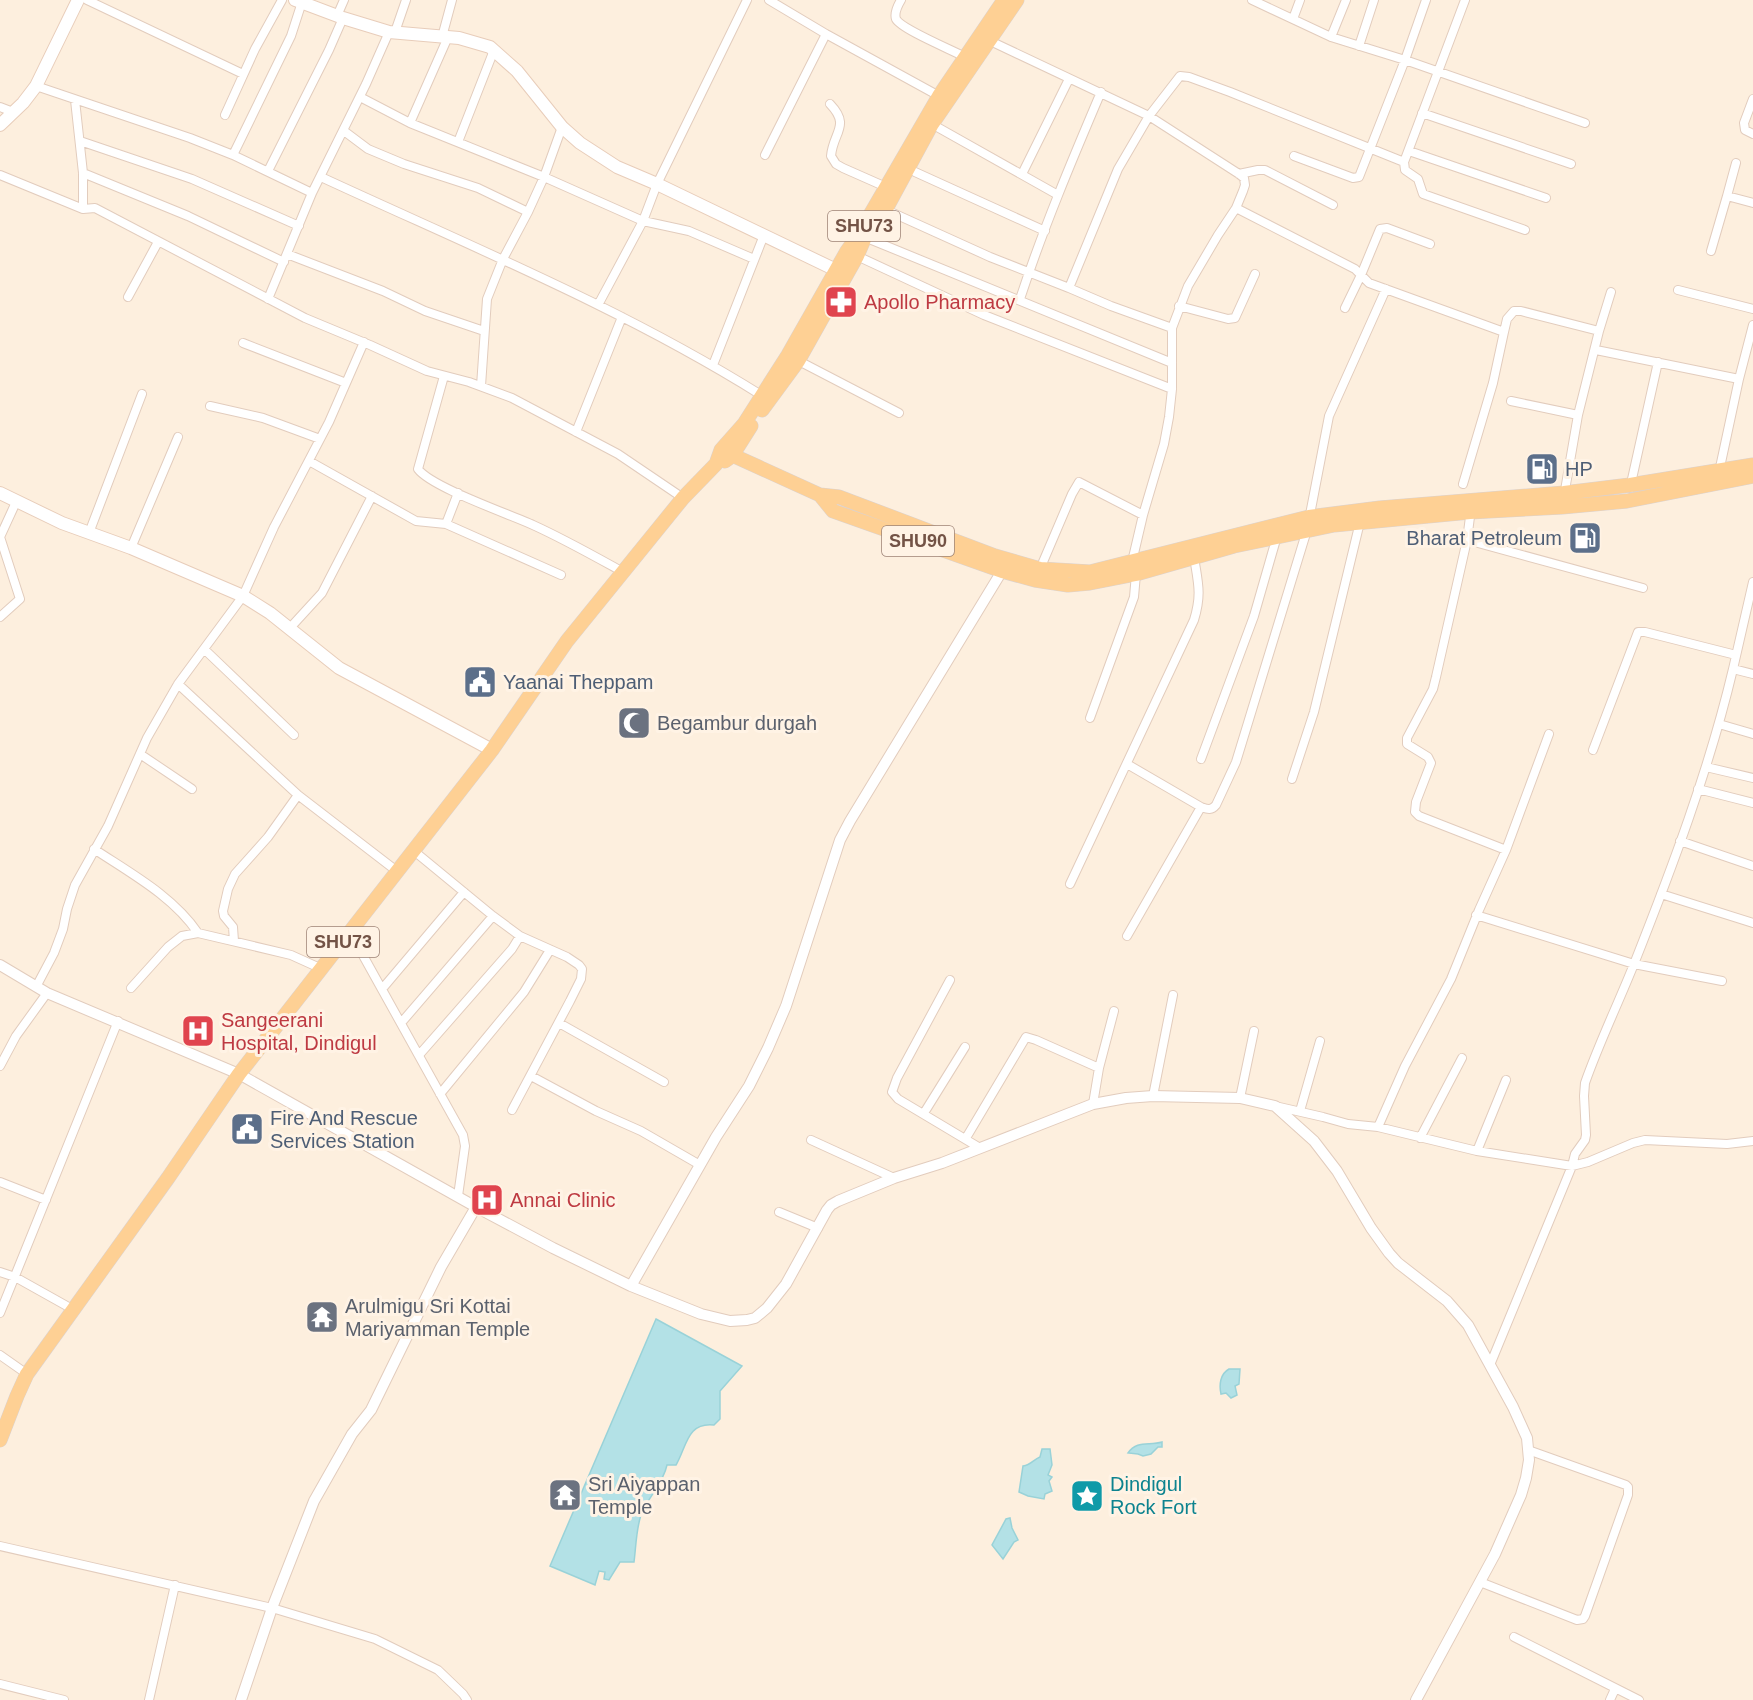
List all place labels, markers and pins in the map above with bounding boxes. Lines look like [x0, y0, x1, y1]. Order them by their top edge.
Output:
pharmacy icon: Apollo Pharmacy [823, 284, 859, 320]
place label: Apollo Pharmacy [864, 291, 1015, 313]
fuel station icon: HP [1524, 451, 1560, 487]
place label: HP [1565, 458, 1593, 480]
fuel station icon: Bharat Petroleum [1567, 520, 1603, 556]
place label: Bharat Petroleum [1406, 527, 1562, 549]
public building icon: Yaanai Theppam [462, 664, 498, 700]
place label: Yaanai Theppam [503, 671, 653, 693]
mosque icon: Begambur durgah [616, 705, 652, 741]
place label: Begambur durgah [657, 712, 817, 734]
place label: Sangeerani Hospital, Dindigul [221, 1009, 377, 1054]
hospital icon: Sangeerani Hospital, Dindigul [180, 1013, 216, 1049]
place label: Fire And Rescue Services Station [270, 1107, 418, 1152]
public building icon: Fire And Rescue Services Station [229, 1111, 265, 1147]
hospital icon: Annai Clinic [469, 1182, 505, 1218]
place label: Annai Clinic [510, 1189, 616, 1211]
place label: Arulmigu Sri Kottai Mariyamman Temple [345, 1295, 530, 1340]
temple icon: Arulmigu Sri Kottai Mariyamman Temple [304, 1299, 340, 1335]
place label: Sri Aiyappan Temple [588, 1473, 700, 1518]
place label: Dindigul Rock Fort [1110, 1473, 1197, 1518]
temple icon: Sri Aiyappan Temple [547, 1477, 583, 1513]
place icon: Dindigul Rock Fort [1069, 1478, 1105, 1514]

